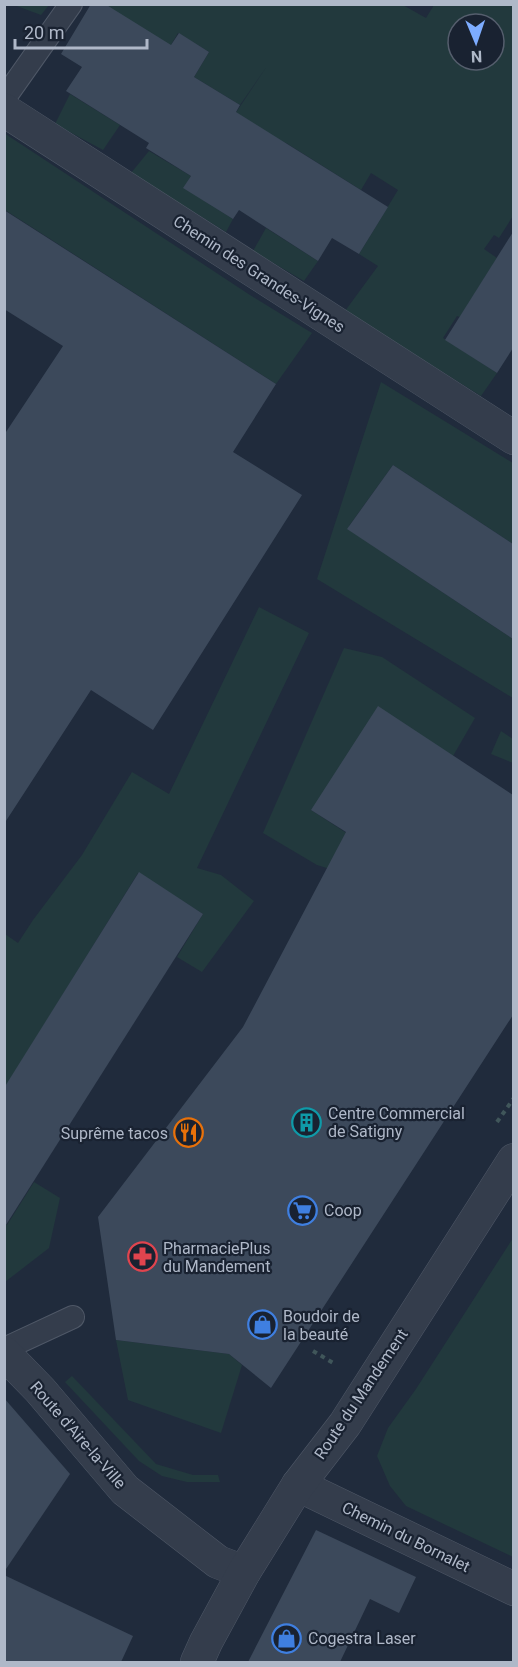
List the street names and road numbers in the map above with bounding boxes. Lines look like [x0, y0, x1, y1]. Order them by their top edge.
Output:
street label: Chemin des Grandes-Vignes [170, 211, 348, 337]
street label: Route du Mandement [310, 1325, 412, 1463]
street label: Route d'Aire-la-Ville [26, 1377, 130, 1493]
street label: Chemin du Bornalet [339, 1498, 473, 1576]

